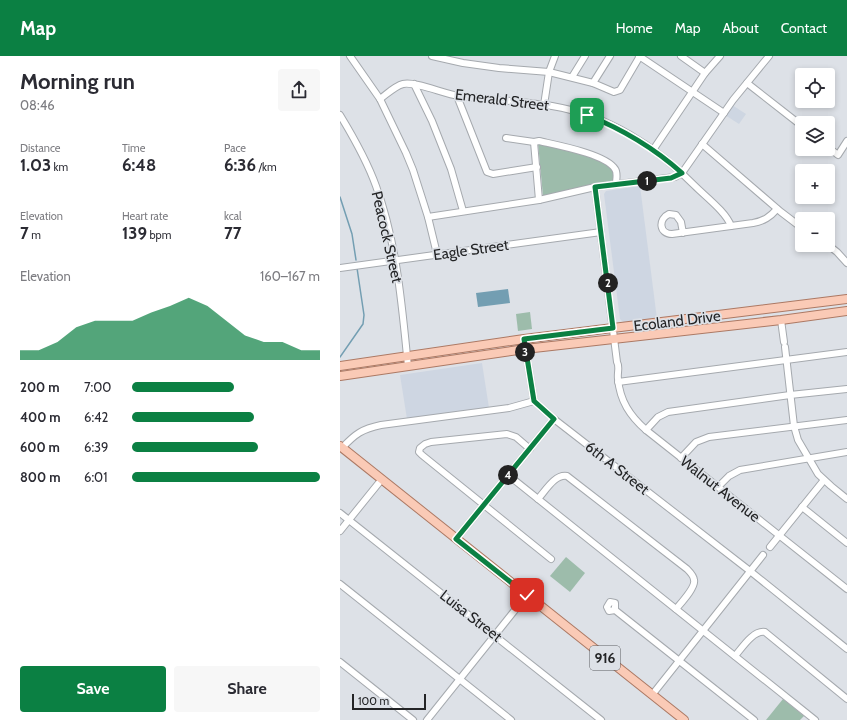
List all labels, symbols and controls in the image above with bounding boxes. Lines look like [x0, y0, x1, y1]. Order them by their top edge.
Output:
text: Map [20, 17, 56, 40]
text: Home [616, 19, 653, 37]
text: Map [675, 19, 700, 37]
text: About [722, 19, 759, 37]
text: Contact [781, 19, 827, 37]
text: Morning run [20, 68, 135, 95]
map controls [795, 68, 835, 252]
button: locate [795, 68, 835, 108]
button: share [278, 69, 320, 111]
street label: Emerald Street [454, 85, 550, 115]
text: 08:46 [20, 97, 55, 113]
pin [570, 98, 604, 132]
icon: arrive [576, 104, 598, 126]
button: layers [795, 116, 835, 156]
text: Distance [20, 141, 61, 155]
text: Time [122, 141, 145, 155]
text: Pace [224, 141, 246, 155]
text: 1.03 [20, 155, 51, 175]
text: 6:48 [122, 155, 156, 175]
text: 6:36 [224, 155, 256, 175]
text: km [51, 160, 68, 174]
text: /km [256, 160, 277, 174]
button: + [795, 164, 835, 204]
pin: 1 [637, 171, 657, 191]
text: 1 [645, 174, 649, 188]
street label: Peacock Street [368, 189, 406, 285]
text: Elevation [20, 209, 63, 223]
text: Heart rate [122, 209, 168, 223]
text: kcal [224, 209, 242, 223]
button: − [795, 212, 835, 252]
text: 7 [20, 223, 29, 243]
text: 139 [122, 223, 147, 243]
text: 77 [224, 223, 241, 243]
text: m [29, 228, 41, 242]
text: bpm [147, 228, 171, 242]
street label: Eagle Street [432, 236, 510, 264]
text: Elevation [20, 268, 71, 284]
text: 160–167 m [260, 268, 320, 284]
pin: 2 [598, 273, 618, 293]
text: 2 [605, 276, 611, 290]
street label: Ecoland Drive [632, 307, 722, 335]
pin: 3 [515, 342, 535, 362]
text: 3 [522, 345, 528, 359]
text: 200 m [20, 379, 59, 395]
text: 7:00 [84, 379, 111, 395]
text: 400 m [20, 409, 61, 425]
text: 6:42 [84, 409, 108, 425]
street label: 6th A Street [581, 437, 653, 499]
text: 600 m [20, 439, 60, 455]
text: 6:39 [84, 439, 109, 455]
street label: Walnut Avenue [676, 452, 764, 526]
pin: 4 [498, 465, 518, 485]
text: 4 [505, 468, 511, 482]
text: 800 m [20, 469, 60, 485]
text: 6:01 [84, 469, 107, 485]
pin [510, 578, 544, 612]
icon: check [516, 584, 538, 606]
street label: Luisa Street [436, 586, 506, 646]
road number: 916 [590, 646, 620, 670]
button: Save [20, 666, 166, 712]
button: Share [174, 666, 320, 712]
scale bar [352, 692, 426, 711]
text: 100 m [358, 694, 389, 708]

